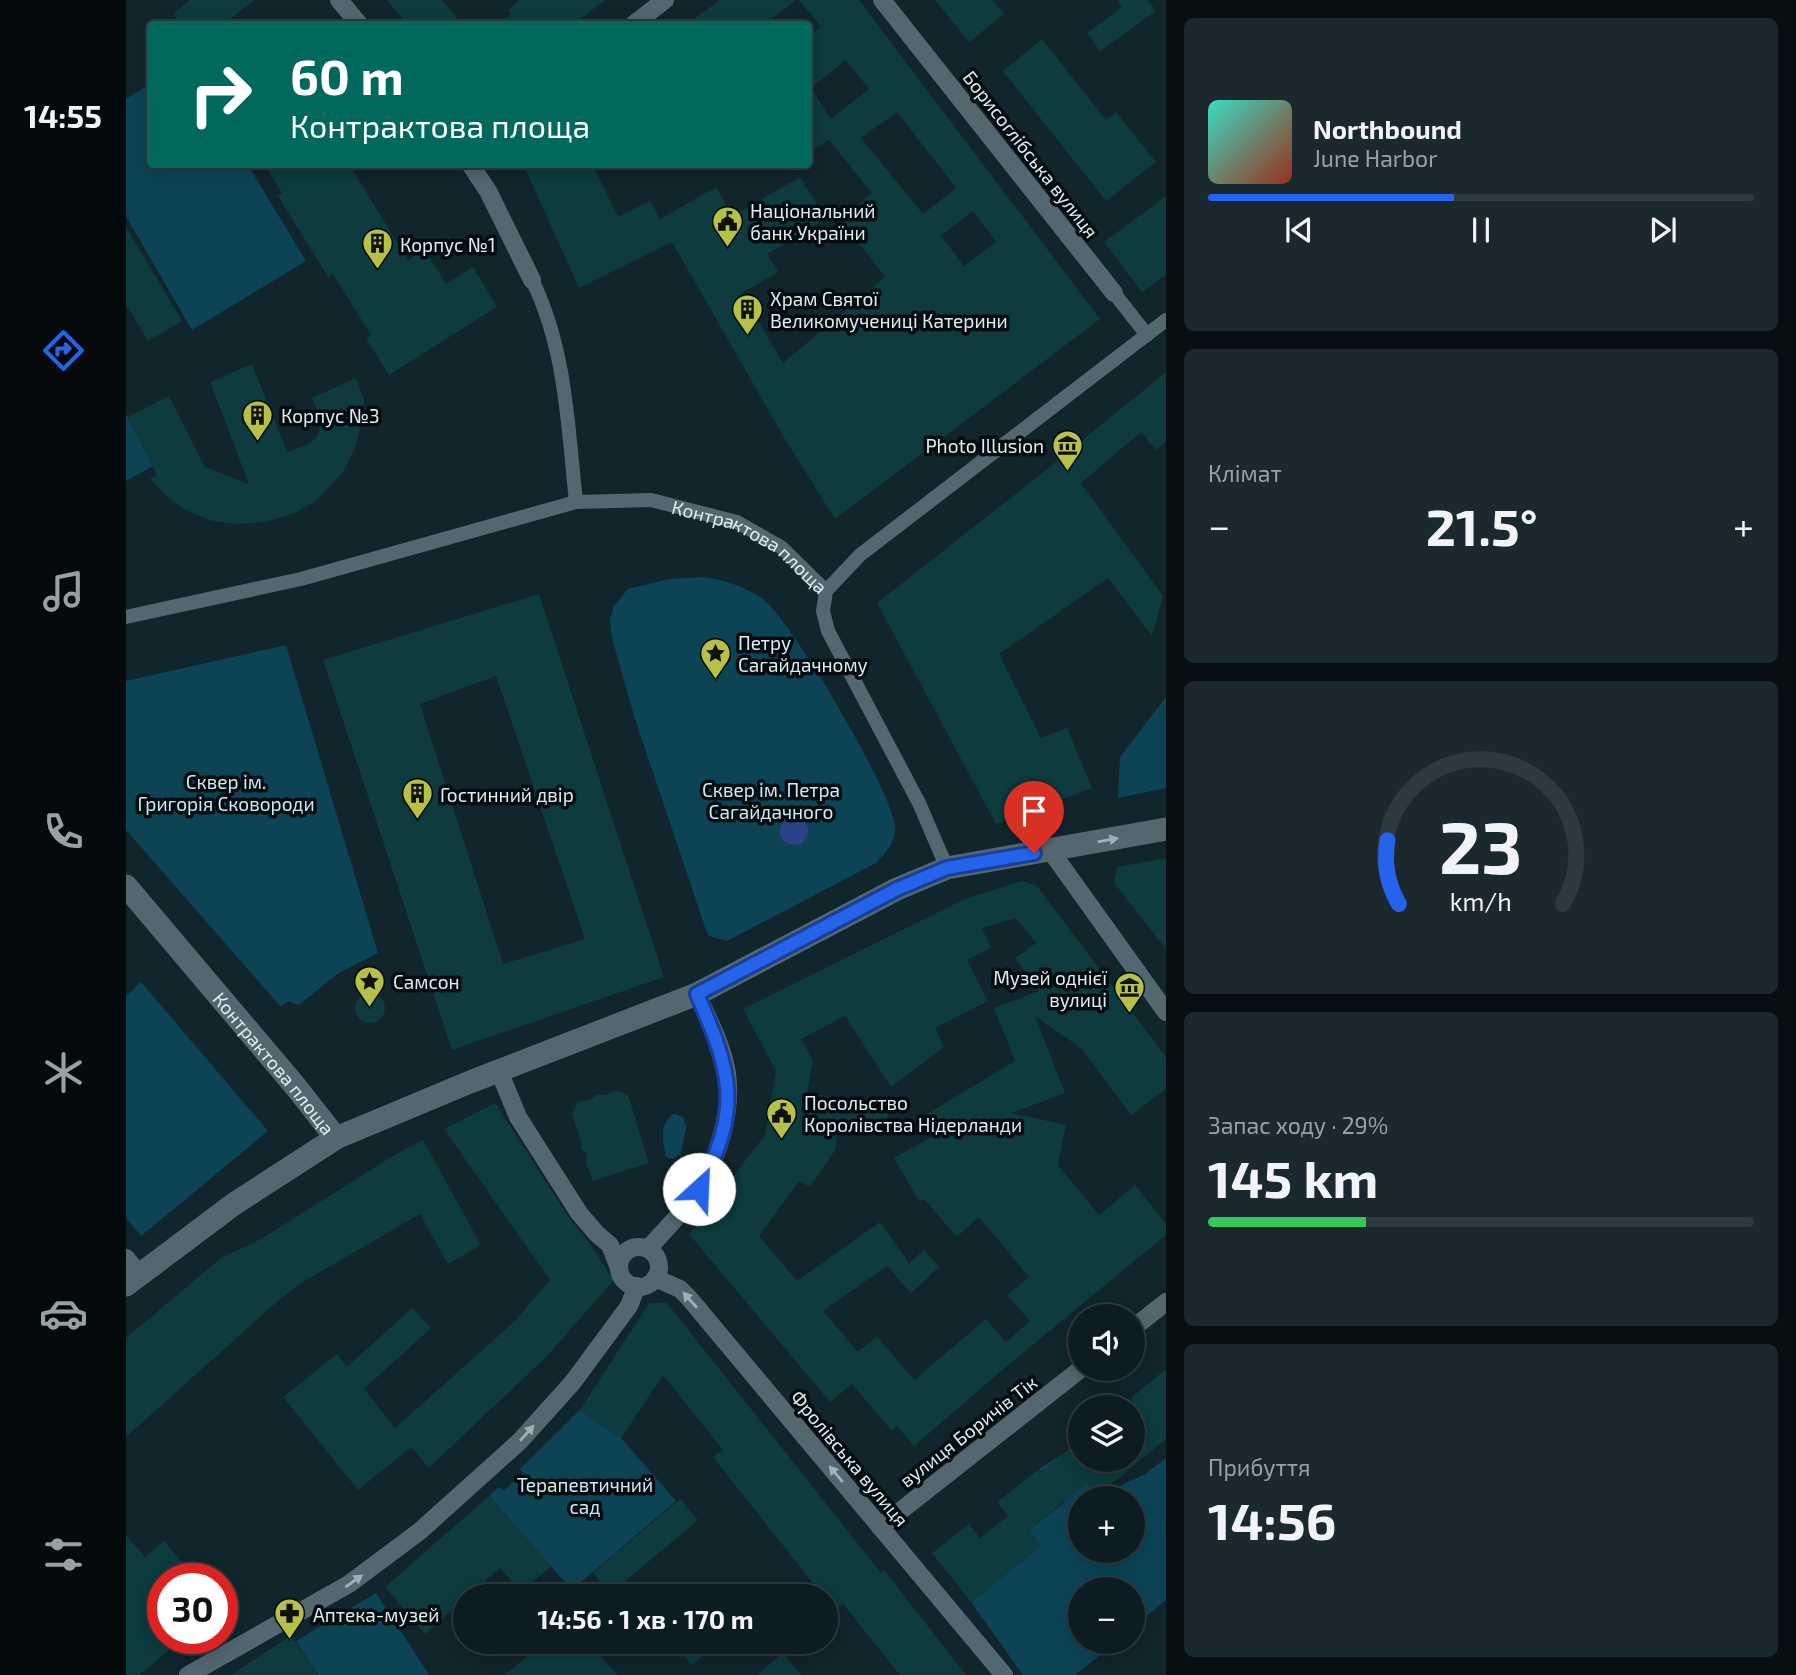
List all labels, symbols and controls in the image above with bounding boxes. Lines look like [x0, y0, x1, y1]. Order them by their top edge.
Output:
text: 60 m [290, 46, 404, 105]
icon: right [175, 49, 266, 140]
street label: Борисоглібська вулиця [958, 66, 1103, 243]
text: 14:55 [24, 96, 102, 134]
text: Контрактова площа [290, 106, 590, 144]
text: Northbound [1313, 113, 1462, 144]
text: June Harbor [1313, 144, 1437, 172]
place label: Національний банк України [750, 199, 875, 244]
public building icon: Національний банк України [710, 204, 744, 248]
icon: previous [1280, 211, 1318, 249]
icon: pause [1462, 211, 1500, 249]
icon: next [1644, 211, 1682, 249]
building icon: Корпус №1 [360, 227, 394, 271]
place label: Корпус №1 [400, 233, 496, 257]
place label: Храм Святої Великомучениці Катерини [770, 287, 1008, 333]
building icon: Храм Святої Великомучениці Катерини [730, 292, 764, 336]
icon: directions [39, 326, 88, 375]
building icon: Корпус №3 [241, 398, 275, 442]
place label: Корпус №3 [281, 404, 380, 428]
museum icon: Photo Illusion [1050, 428, 1084, 472]
place label: Photo Illusion [925, 434, 1044, 457]
text: Клімат [1208, 459, 1282, 487]
street label: Контрактова площа [670, 494, 833, 598]
text: 21.5° [1426, 494, 1538, 556]
text: − [1208, 502, 1230, 548]
text: + [1733, 502, 1754, 548]
icon: music [39, 567, 88, 616]
place label: Петру Сагайдачному [738, 631, 868, 677]
place icon: Петру Сагайдачному [698, 636, 732, 680]
park label: Сквер ім. Григорія Сковороди [137, 770, 315, 815]
building icon: Гостинний двір [400, 777, 434, 821]
park label: Сквер ім. Петра Сагайдачного [702, 778, 840, 823]
pin [1004, 781, 1064, 853]
place label: Гостинний двір [440, 783, 574, 806]
icon: arrive [1015, 792, 1053, 830]
text: 23 [1439, 801, 1523, 889]
icon: phone [39, 807, 88, 856]
one-way arrow [1097, 834, 1119, 845]
text: km/h [1450, 885, 1512, 915]
place icon: Самсон [353, 964, 387, 1008]
place label: Музей однієї вулиці [993, 966, 1107, 1012]
place label: Самсон [393, 970, 460, 993]
museum icon: Музей однієї вулиці [1113, 971, 1147, 1015]
street label: Контрактова площа [209, 987, 340, 1139]
icon: climate [39, 1048, 88, 1097]
place label: Посольство Королівства Нідерланди [804, 1091, 1022, 1136]
public building icon: Посольство Королівства Нідерланди [764, 1096, 798, 1140]
text: Запас ходу · 29% [1208, 1111, 1388, 1139]
text: 145 km [1208, 1146, 1378, 1208]
position arrow [662, 1152, 736, 1226]
icon: car [39, 1289, 88, 1338]
one-way arrow [682, 1291, 698, 1309]
map controls [1068, 1304, 1145, 1654]
button: sound [1068, 1304, 1145, 1381]
street label: вулиця Боричів Тік [895, 1370, 1042, 1492]
street label: Фролівська вулиця [786, 1385, 914, 1531]
button: layers [1068, 1395, 1145, 1472]
one-way arrow [519, 1424, 535, 1442]
text: Прибуття [1208, 1453, 1311, 1481]
one-way arrow [829, 1466, 844, 1483]
park label: Терапевтичний сад [517, 1473, 653, 1518]
button: + [1068, 1486, 1145, 1563]
text: 14:56 [1208, 1488, 1336, 1550]
icon: filters [39, 1530, 88, 1579]
speed limit sign: 30 [147, 1563, 238, 1654]
one-way arrow [345, 1574, 363, 1588]
button: − [1068, 1577, 1145, 1654]
pharmacy icon: Аптека-музей [273, 1597, 307, 1641]
place label: Аптека-музей [313, 1603, 440, 1627]
text: 14:56 · 1 хв · 170 m [537, 1603, 754, 1634]

